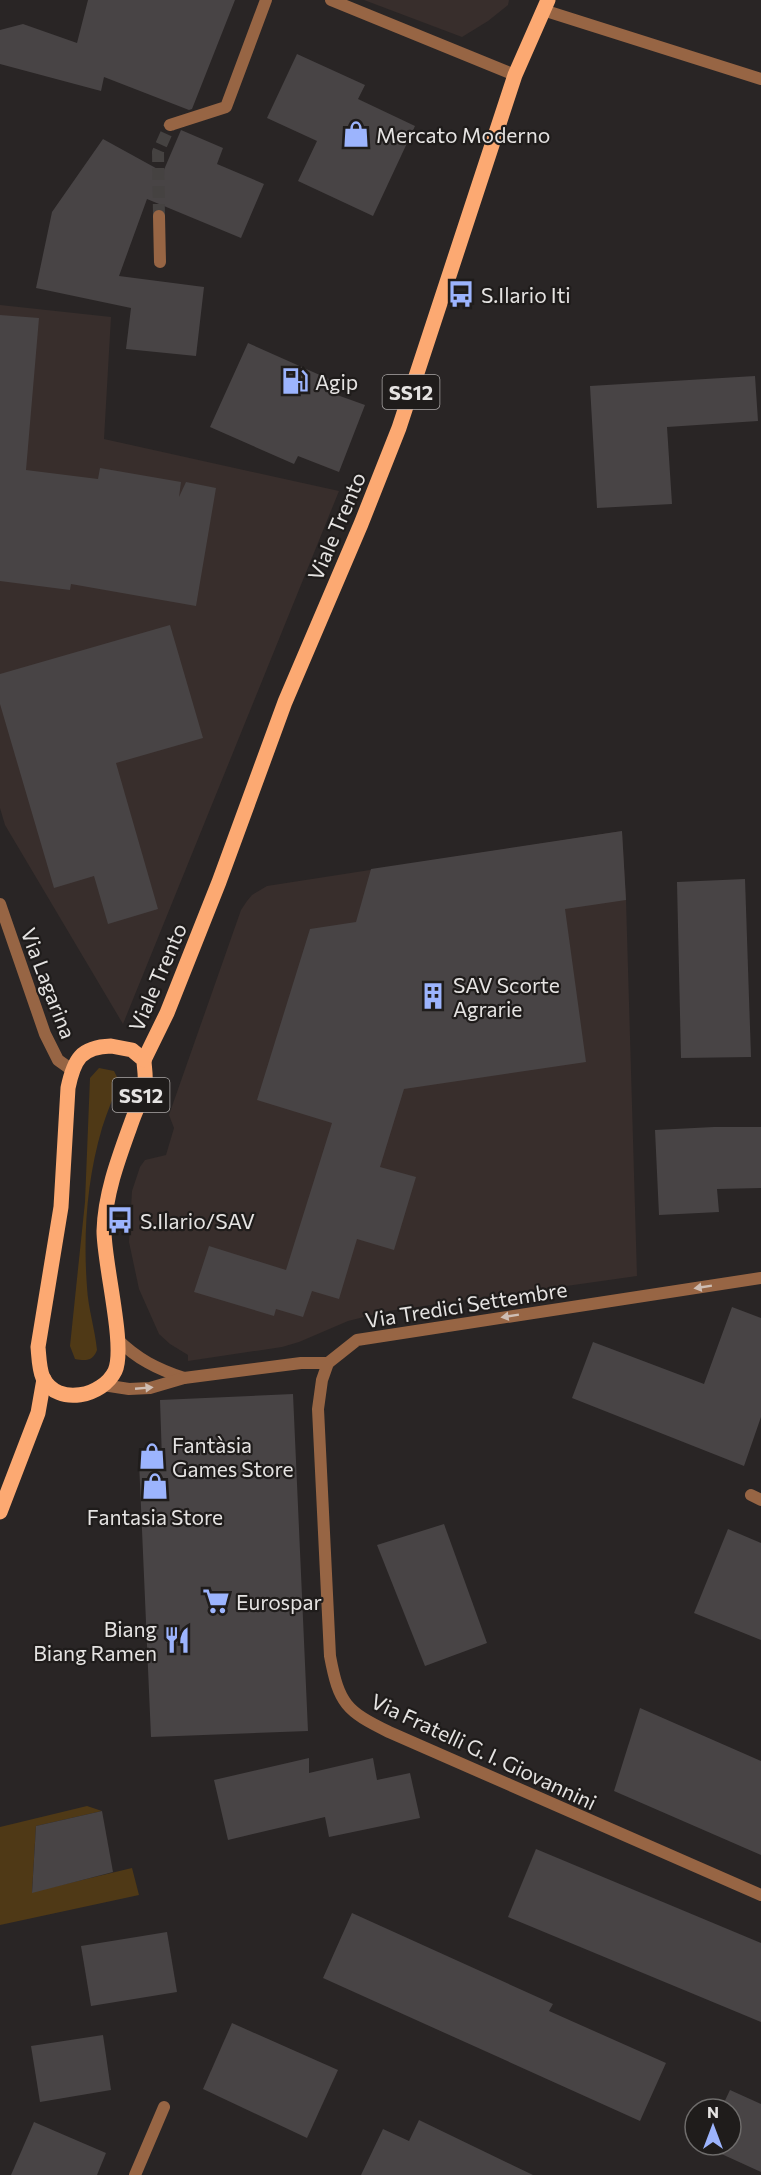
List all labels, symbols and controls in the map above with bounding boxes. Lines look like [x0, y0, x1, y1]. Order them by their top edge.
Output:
shop icon: Mercato Moderno [341, 119, 371, 149]
place label: Mercato Moderno [376, 122, 550, 147]
bus stop icon: S.Ilario Iti [446, 279, 476, 309]
place label: S.Ilario Iti [481, 282, 571, 307]
fuel station icon: Agip [280, 366, 310, 396]
place label: Agip [315, 369, 358, 394]
road number: SS12 [382, 375, 440, 409]
street label: Viale Trento [302, 468, 370, 584]
street label: Viale Trento [123, 919, 191, 1035]
street label: Via Lagarina [16, 924, 82, 1042]
place label: SAV Scorte Agrarie [453, 972, 560, 1021]
building icon: SAV Scorte Agrarie [418, 981, 448, 1011]
road number: SS12 [112, 1078, 170, 1112]
bus stop icon: S.Ilario/SAV [105, 1205, 135, 1235]
place label: S.Ilario/SAV [140, 1208, 255, 1233]
street label: Via Tredici Settembre [363, 1276, 569, 1332]
one-way arrow [694, 1283, 713, 1292]
one-way arrow [501, 1312, 520, 1321]
one-way arrow [135, 1383, 154, 1393]
place label: Fantàsia Games Store [172, 1432, 294, 1481]
shop icon: Fantàsia Games Store [137, 1441, 167, 1471]
shop icon: Fantasia Store [140, 1471, 170, 1501]
place label: Fantasia Store [87, 1504, 223, 1529]
supermarket icon: Eurospar [201, 1586, 231, 1616]
place label: Eurospar [236, 1589, 322, 1614]
place label: Biang Biang Ramen [33, 1616, 157, 1665]
restaurant icon: Biang Biang Ramen [162, 1625, 192, 1655]
street label: Via Fratelli G. I. Giovannini [367, 1688, 601, 1814]
north arrow [683, 2097, 743, 2157]
text: N [707, 2102, 719, 2121]

